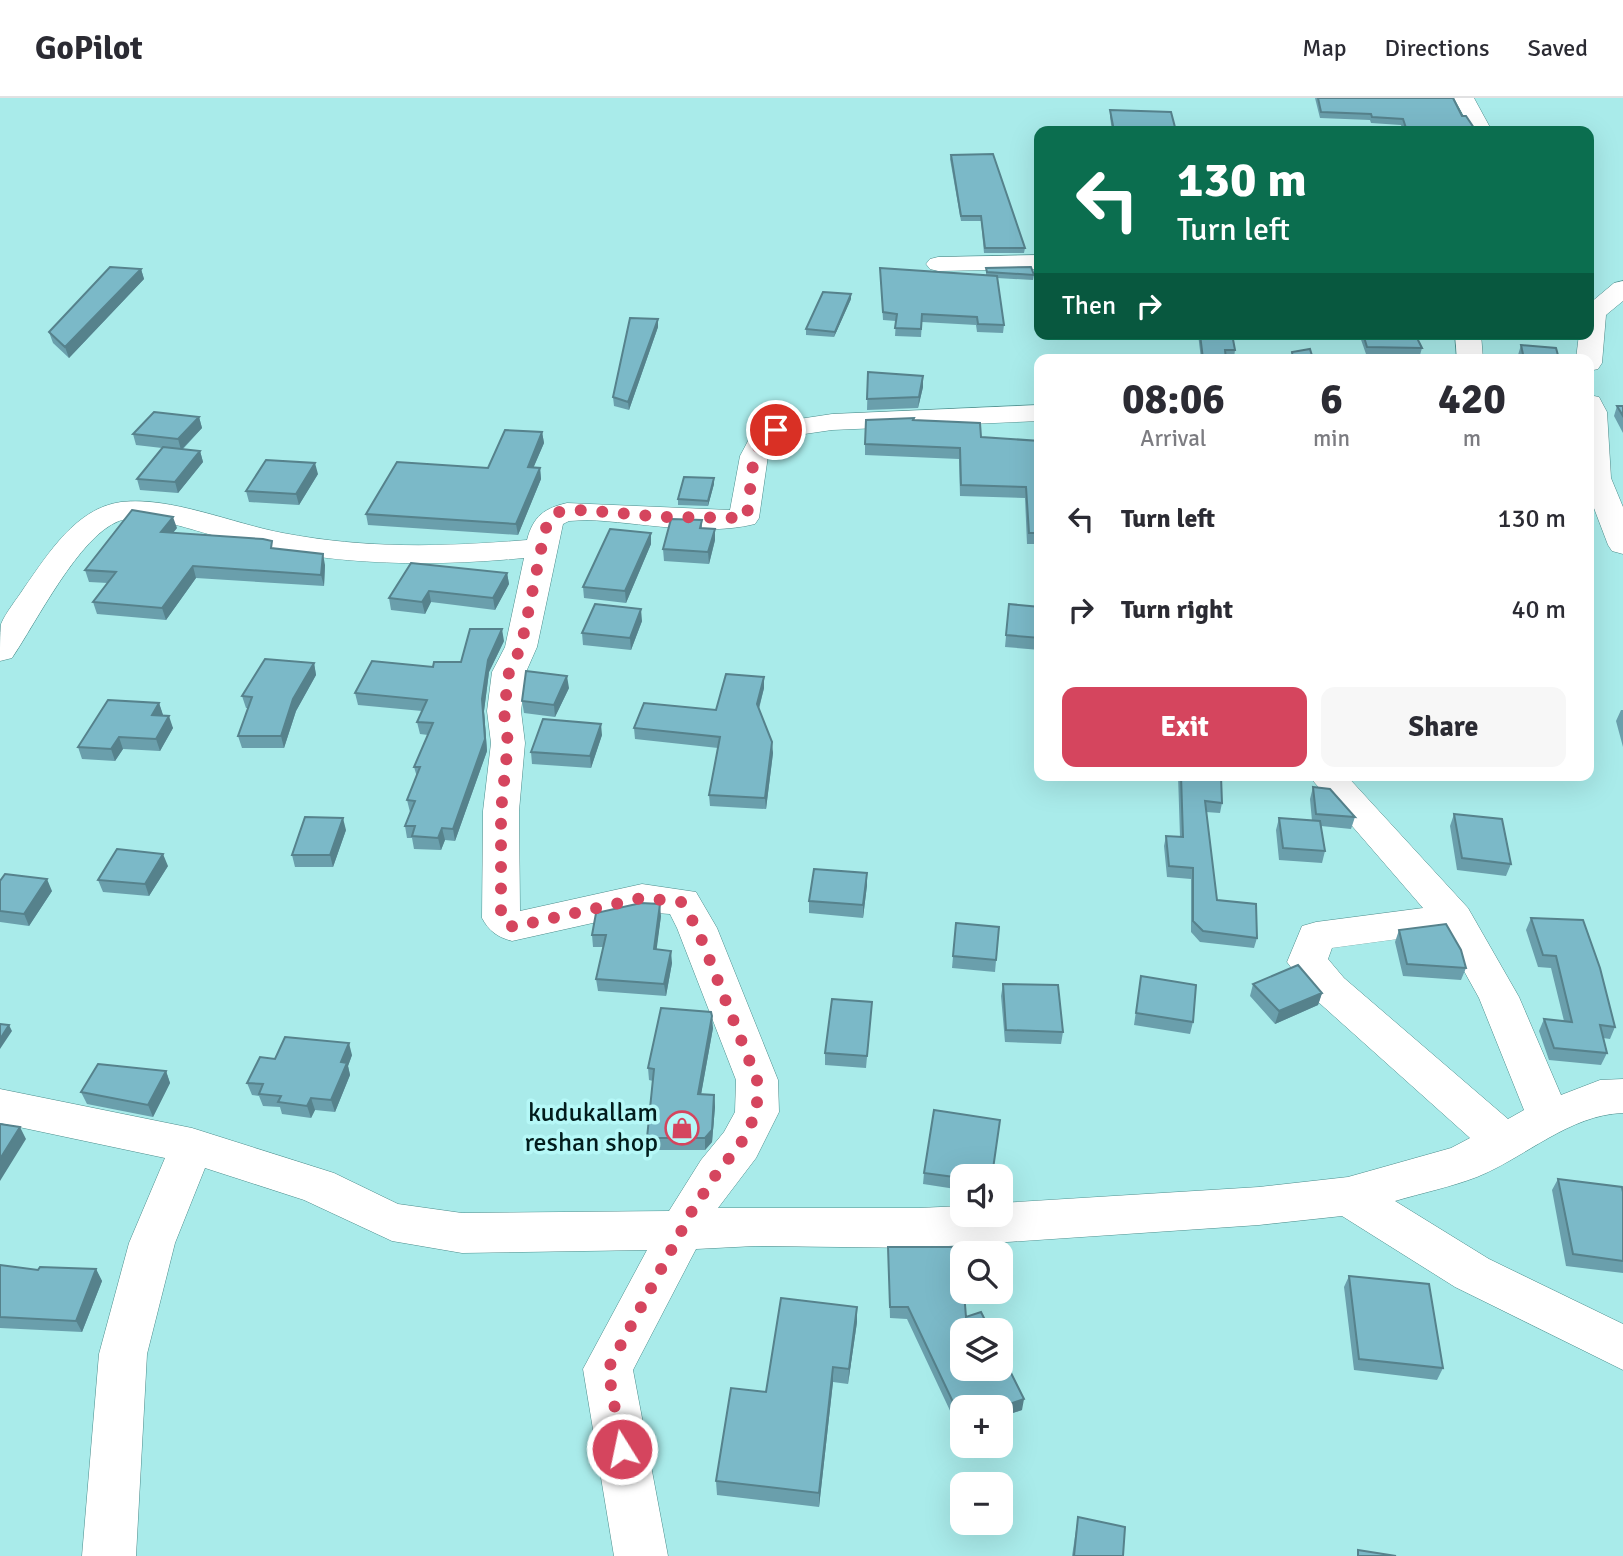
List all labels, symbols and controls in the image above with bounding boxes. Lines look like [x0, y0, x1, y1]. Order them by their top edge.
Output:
text: GoPilot [35, 28, 143, 69]
text: Map [1302, 33, 1347, 63]
text: Directions [1385, 33, 1490, 63]
text: Saved [1528, 33, 1588, 63]
text: 130 m [1177, 150, 1307, 210]
icon: left [1062, 154, 1153, 245]
text: Turn left [1177, 210, 1290, 249]
icon: right [1130, 287, 1168, 325]
text: Then [1062, 290, 1116, 322]
text: 08:06 [1122, 374, 1225, 425]
text: 6 [1320, 374, 1343, 425]
text: 420 [1438, 374, 1506, 425]
pin [746, 400, 806, 460]
icon: arrive [757, 411, 795, 449]
text: Arrival [1140, 424, 1207, 453]
text: min [1313, 424, 1350, 453]
text: m [1463, 424, 1481, 453]
icon: left [1062, 500, 1100, 538]
text: Turn left [1121, 503, 1215, 535]
text: 130 m [1497, 503, 1566, 535]
icon: right [1062, 591, 1100, 629]
text: Turn right [1121, 594, 1233, 626]
text: 40 m [1511, 594, 1566, 626]
button: Exit [1062, 687, 1307, 767]
button: Share [1321, 687, 1566, 767]
place label: kudukallam reshan shop [524, 1097, 658, 1159]
shop icon: kudukallam reshan shop [663, 1109, 701, 1147]
map controls [950, 1164, 1013, 1535]
button: sound [950, 1164, 1013, 1227]
button: search [950, 1241, 1013, 1304]
button: layers [950, 1318, 1013, 1381]
button: + [950, 1395, 1013, 1458]
position arrow [585, 1412, 659, 1486]
button: − [950, 1472, 1013, 1535]

